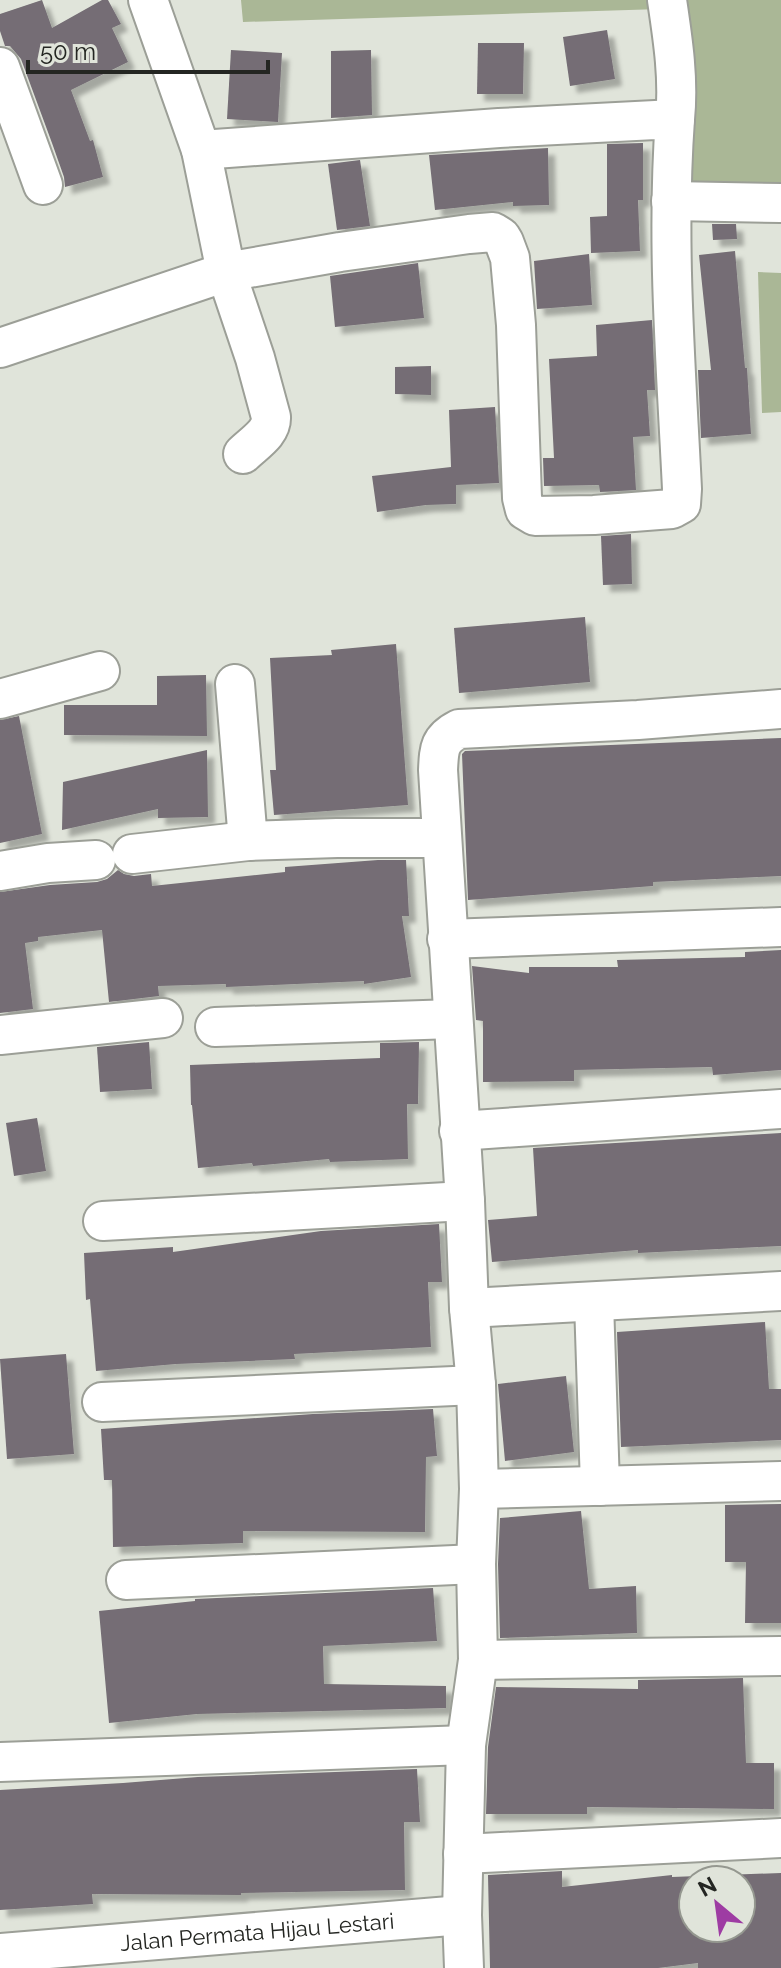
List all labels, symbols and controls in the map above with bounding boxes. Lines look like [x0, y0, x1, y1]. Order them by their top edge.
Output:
scale bar [28, 24, 268, 74]
text: 50 m [40, 37, 96, 66]
north arrow [677, 1864, 757, 1944]
text: N [694, 1871, 721, 1902]
street label: Jalan Permata Hijau Lestari [119, 1908, 395, 1956]

